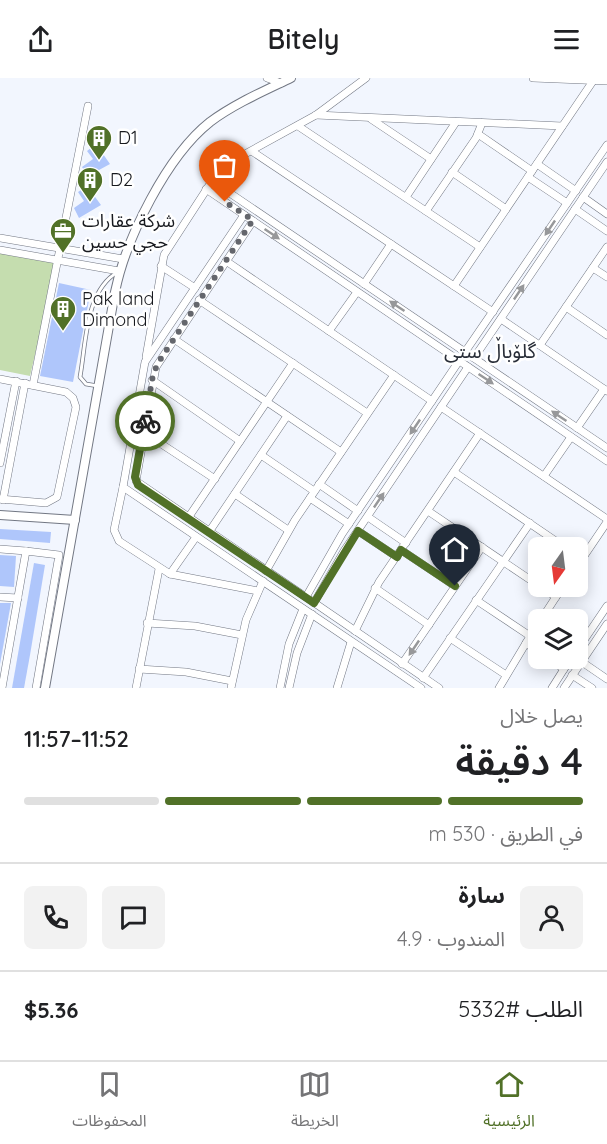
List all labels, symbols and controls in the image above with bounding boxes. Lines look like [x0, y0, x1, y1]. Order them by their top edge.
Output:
text: Bitely [267, 22, 340, 56]
icon: share [24, 23, 57, 56]
icon: menu [550, 23, 583, 56]
building icon: D1 [84, 123, 114, 161]
place label: D1 [118, 126, 138, 149]
pin [199, 140, 250, 202]
icon: bag [208, 149, 241, 182]
building icon: D2 [75, 165, 105, 203]
place label: D2 [110, 168, 133, 191]
place label: شرکة عقارات حجي حسين [82, 209, 175, 255]
office icon: شرکة عقارات حجي حسين [48, 216, 78, 254]
one-way arrow [545, 220, 556, 236]
one-way arrow [264, 228, 280, 240]
one-way arrow [513, 284, 524, 301]
place label: Pak land Dimond [82, 287, 154, 331]
building icon: Pak land Dimond [48, 294, 78, 332]
one-way arrow [389, 301, 405, 312]
district label: گلۆباڵ ستی [444, 336, 537, 363]
one-way arrow [477, 373, 493, 385]
courier [115, 391, 175, 451]
icon: bike [129, 405, 162, 438]
one-way arrow [551, 410, 567, 422]
one-way arrow [410, 419, 421, 435]
one-way arrow [373, 493, 385, 509]
pin [429, 524, 480, 586]
icon: home [438, 533, 471, 566]
north arrow [528, 537, 588, 597]
map controls [528, 537, 588, 669]
button: layers [528, 609, 588, 669]
one-way arrow [408, 640, 419, 656]
text: يصل خلال [500, 703, 583, 728]
text: 11:52–11:57 [24, 725, 129, 753]
text: 4 دقيقة [455, 736, 583, 785]
text: في الطريق · 530 m [428, 821, 583, 846]
text: سارة [459, 881, 505, 909]
button: phone [24, 886, 87, 949]
button: chat [102, 886, 165, 949]
button: person [520, 886, 583, 949]
text: المندوب · 4.9 [397, 926, 505, 951]
text: الطلب #5332 [458, 995, 583, 1023]
text: $5.36 [24, 996, 78, 1024]
tab: المحفوظات [72, 1068, 147, 1138]
tab: الخريطة [291, 1068, 339, 1138]
tab: الرئيسية [483, 1068, 535, 1138]

